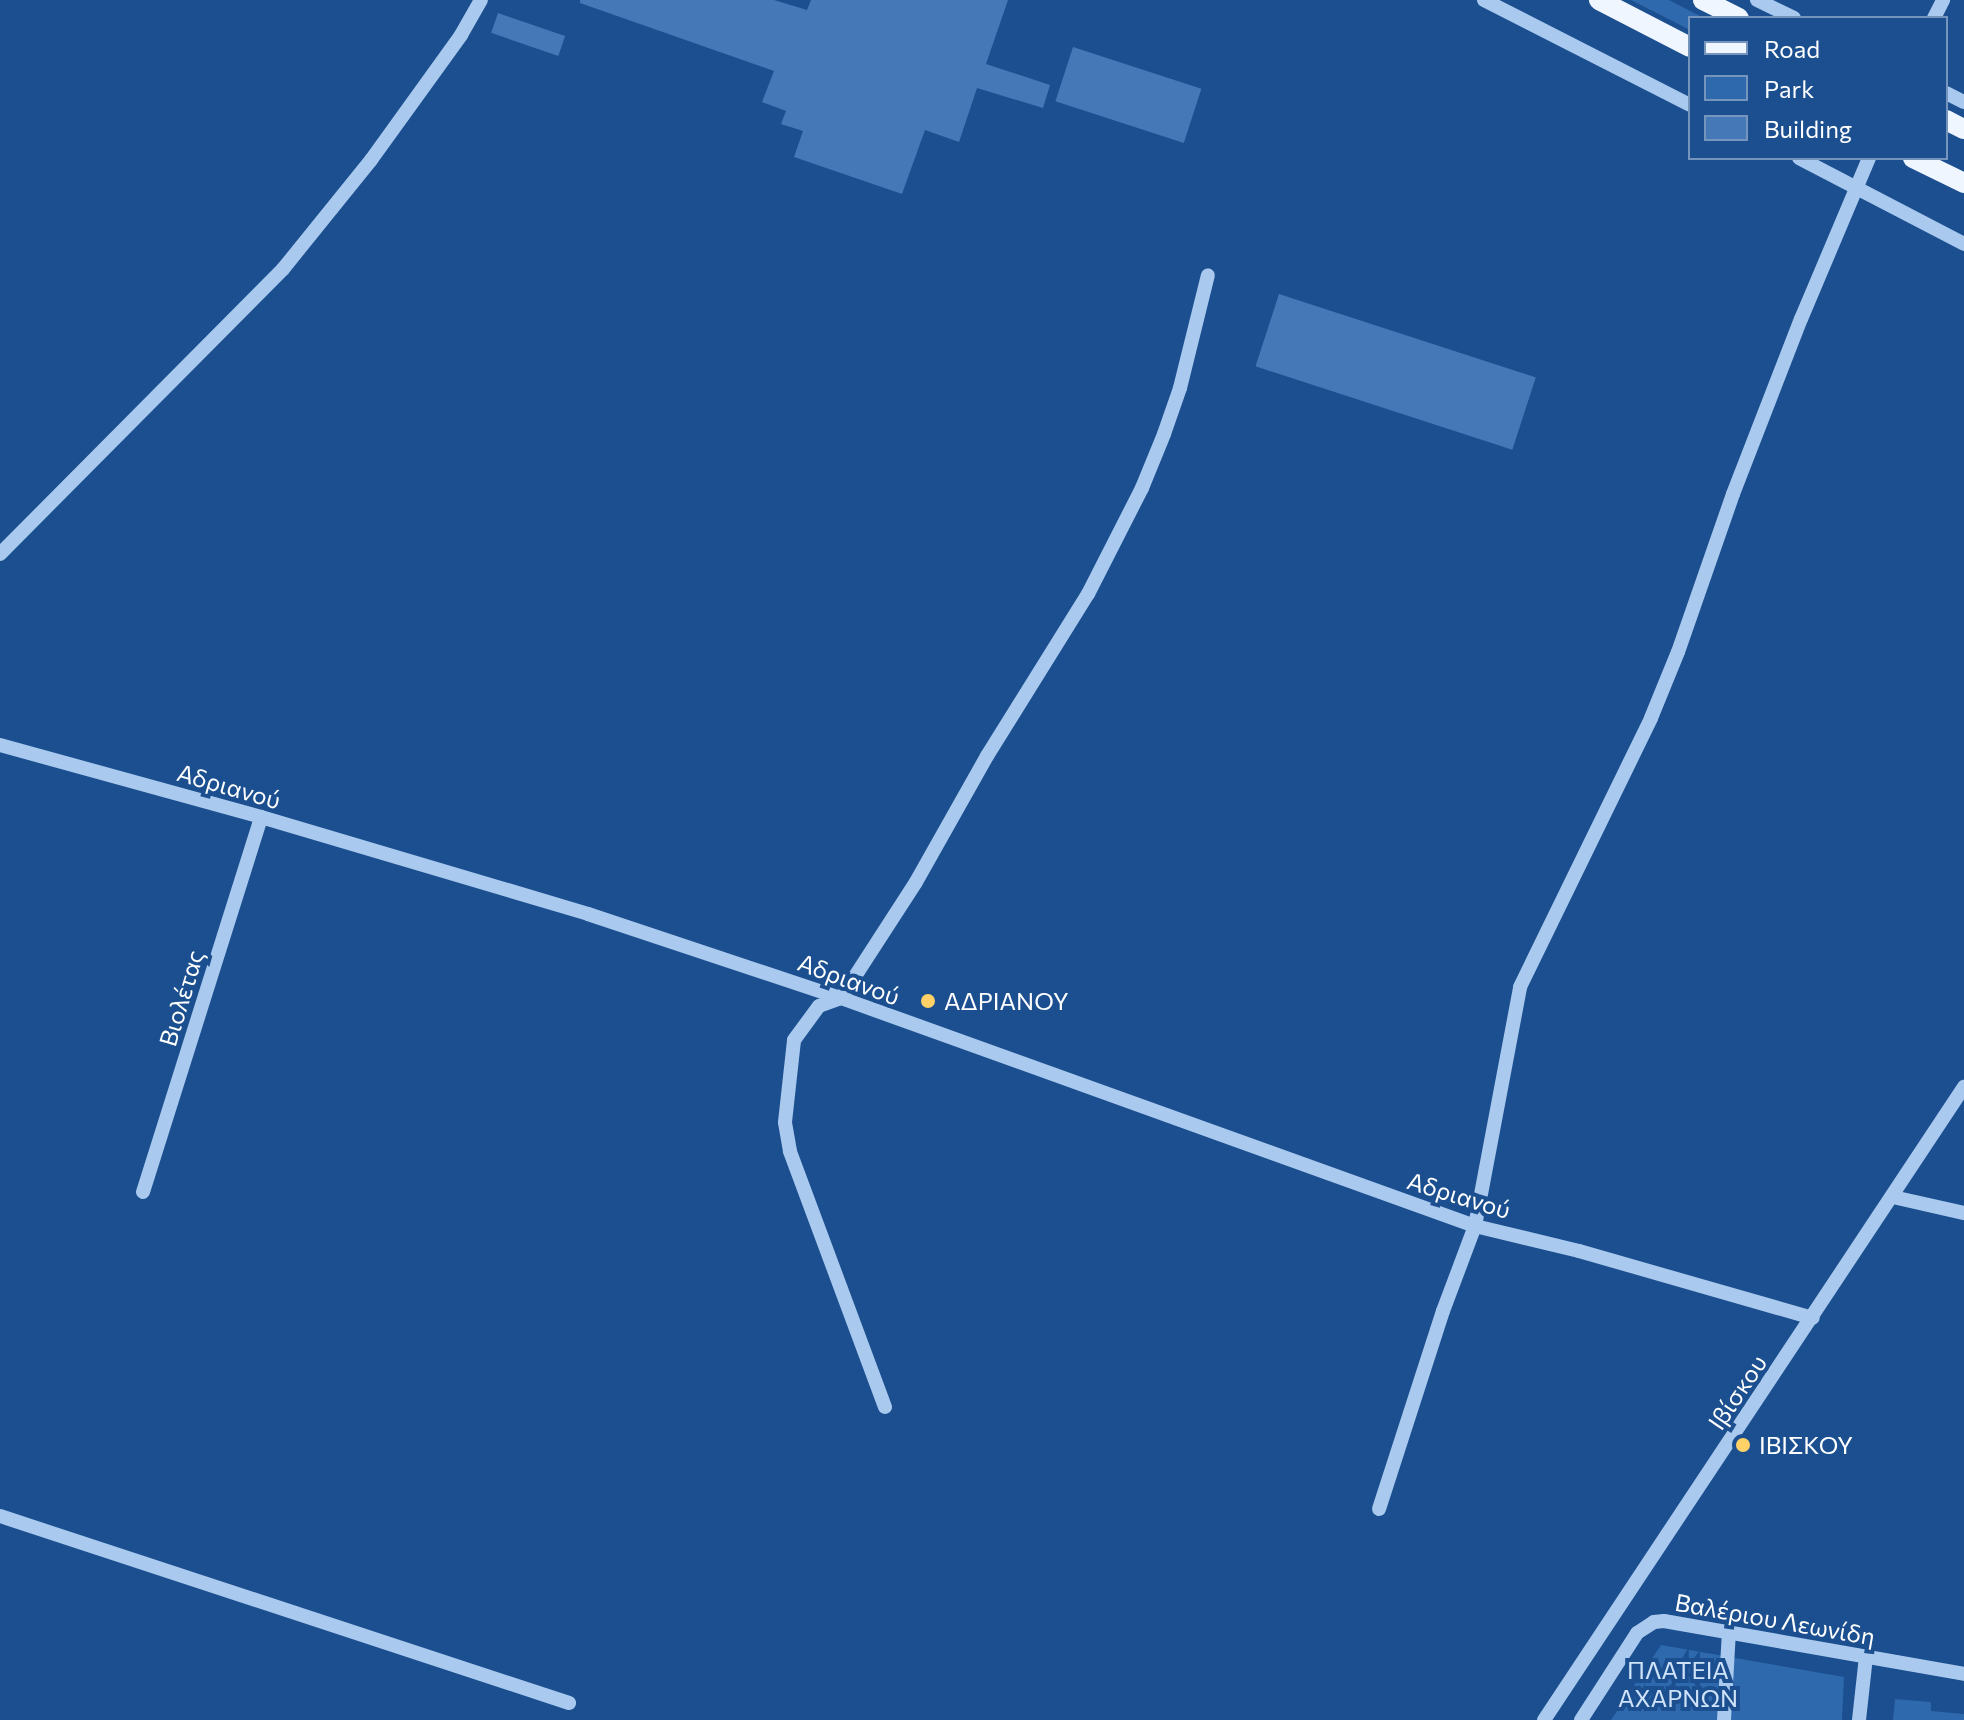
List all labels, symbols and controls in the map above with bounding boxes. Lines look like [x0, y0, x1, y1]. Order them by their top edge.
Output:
legend [1688, 16, 1948, 160]
text: Road [1764, 34, 1820, 63]
text: Park [1764, 74, 1814, 103]
text: Building [1764, 114, 1852, 143]
street label: Αδριανού [174, 758, 284, 814]
street label: Βιολέτας [153, 946, 209, 1050]
street label: Αδριανού [794, 947, 904, 1011]
place label: ΑΔΡΙΑΝΟΥ [944, 987, 1069, 1015]
marker: ΑΔΡΙΑΝΟΥ [919, 992, 937, 1010]
street label: Αδριανού [1404, 1166, 1514, 1224]
street label: Ιβίσκου [1702, 1349, 1772, 1435]
place label: ΙΒΙΣΚΟΥ [1759, 1431, 1853, 1459]
marker: ΙΒΙΣΚΟΥ [1734, 1436, 1752, 1454]
street label: Βαλέριου Λεωνίδη [1673, 1587, 1877, 1651]
park label: ΠΛΑΤΕΙΑ ΑΧΑΡΝΩΝ [1618, 1656, 1738, 1712]

